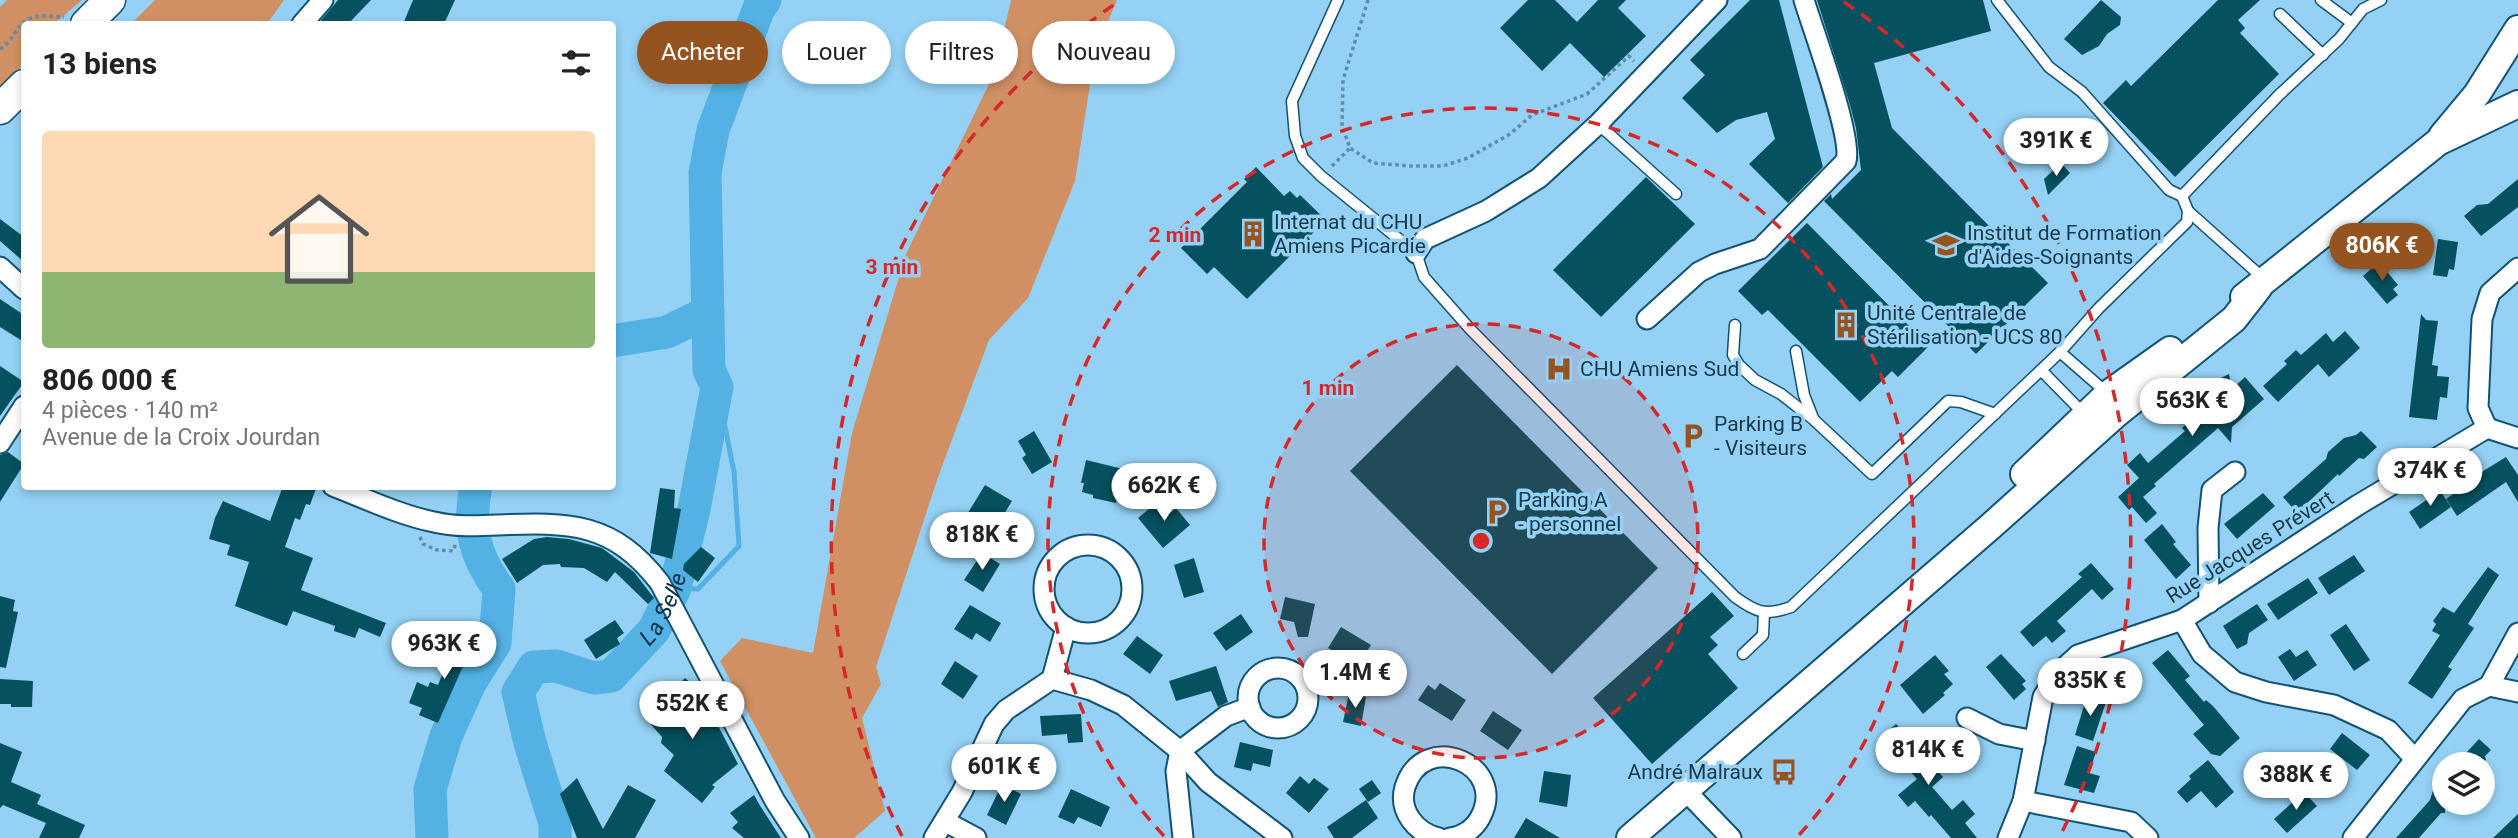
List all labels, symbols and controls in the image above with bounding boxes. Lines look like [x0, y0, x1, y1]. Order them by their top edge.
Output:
chip: Acheter [637, 21, 768, 84]
chip: Louer [782, 21, 891, 84]
chip: Filtres [905, 21, 1018, 84]
chip: Nouveau [1032, 21, 1175, 84]
icon: filters [557, 44, 595, 82]
text: 13 biens [42, 46, 157, 81]
pin: 391K € [1999, 118, 2113, 178]
text: 391K € [2019, 127, 2093, 154]
icon: home [256, 176, 382, 302]
place label: Internat du CHU Amiens Picardie [1274, 210, 1426, 258]
building icon: Internat du CHU Amiens Picardie [1238, 219, 1268, 249]
place label: Institut de Formation d'Aides-Soignants [1967, 221, 2162, 269]
text: 2 min [1149, 223, 1201, 247]
pin: 806K € [2325, 224, 2439, 283]
school or university icon: Institut de Formation d'Aides-Soignants [1931, 230, 1961, 260]
text: 806K € [2345, 232, 2419, 259]
text: 3 min [866, 255, 918, 279]
place label: Unité Centrale de Stérilisation - UCS 80 [1867, 301, 2063, 349]
building icon: Unité Centrale de Stérilisation - UCS 80 [1831, 310, 1861, 340]
hospital icon: CHU Amiens Sud [1544, 354, 1574, 384]
place label: CHU Amiens Sud [1580, 357, 1739, 381]
text: 806 000 € [42, 362, 177, 397]
text: 1 min [1302, 376, 1354, 400]
pin: 563K € [2135, 378, 2249, 438]
text: 563K € [2155, 387, 2229, 414]
text: 4 pièces · 140 m² [42, 397, 218, 424]
place label: Parking B - Visiteurs [1714, 412, 1807, 460]
parking icon: Parking B - Visiteurs [1678, 421, 1708, 451]
text: Avenue de la Croix Jourdan [42, 424, 320, 451]
pin: 374K € [2373, 448, 2487, 508]
text: 374K € [2393, 457, 2467, 484]
pin: 662K € [1107, 463, 1221, 523]
text: 662K € [1127, 472, 1201, 499]
street label: Rue Jacques Prévert [2162, 486, 2338, 608]
place label: Parking A - personnel [1518, 488, 1621, 536]
parking icon: Parking A - personnel [1482, 497, 1512, 527]
pin: 818K € [925, 512, 1039, 572]
text: 818K € [945, 521, 1019, 548]
centre of rings [1469, 529, 1493, 553]
water label: La Selle [634, 570, 692, 651]
pin: 963K € [387, 622, 501, 681]
text: 963K € [407, 630, 481, 657]
pin: 1.4M € [1298, 650, 1412, 710]
pin: 835K € [2033, 658, 2147, 718]
text: 1.4M € [1319, 659, 1391, 686]
text: 835K € [2053, 667, 2127, 694]
pin: 552K € [635, 682, 749, 741]
text: 552K € [655, 690, 729, 717]
pin: 814K € [1871, 728, 1985, 787]
text: 814K € [1891, 736, 1965, 763]
pin: 601K € [947, 744, 1061, 804]
pin: 388K € [2239, 752, 2353, 812]
map controls [2432, 752, 2495, 815]
button: layers [2432, 752, 2495, 815]
text: 601K € [967, 753, 1041, 780]
bus stop icon: André Malraux [1769, 757, 1799, 787]
place label: André Malraux [1628, 760, 1763, 784]
text: 388K € [2259, 761, 2333, 788]

